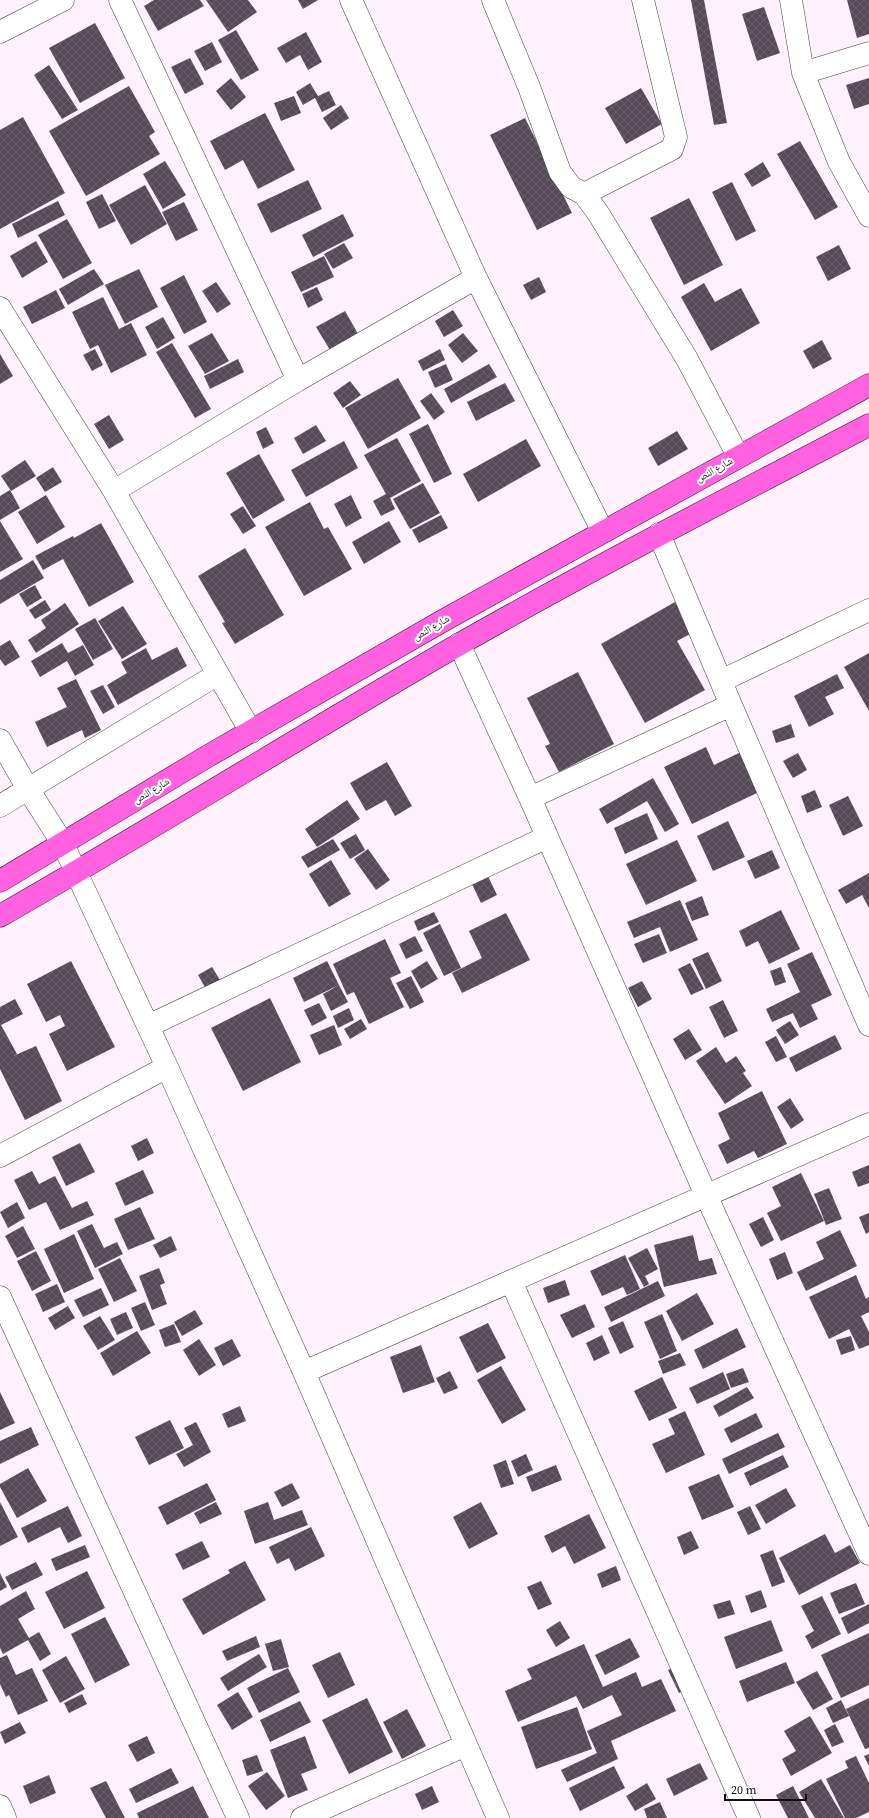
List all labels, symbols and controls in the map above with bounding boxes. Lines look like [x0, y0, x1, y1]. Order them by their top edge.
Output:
street label: شارع النص [694, 454, 735, 485]
street label: شارع النص [411, 612, 452, 643]
street label: شارع النص [131, 774, 172, 806]
scale bar [725, 1776, 806, 1802]
text: 20 m [731, 1782, 757, 1798]

